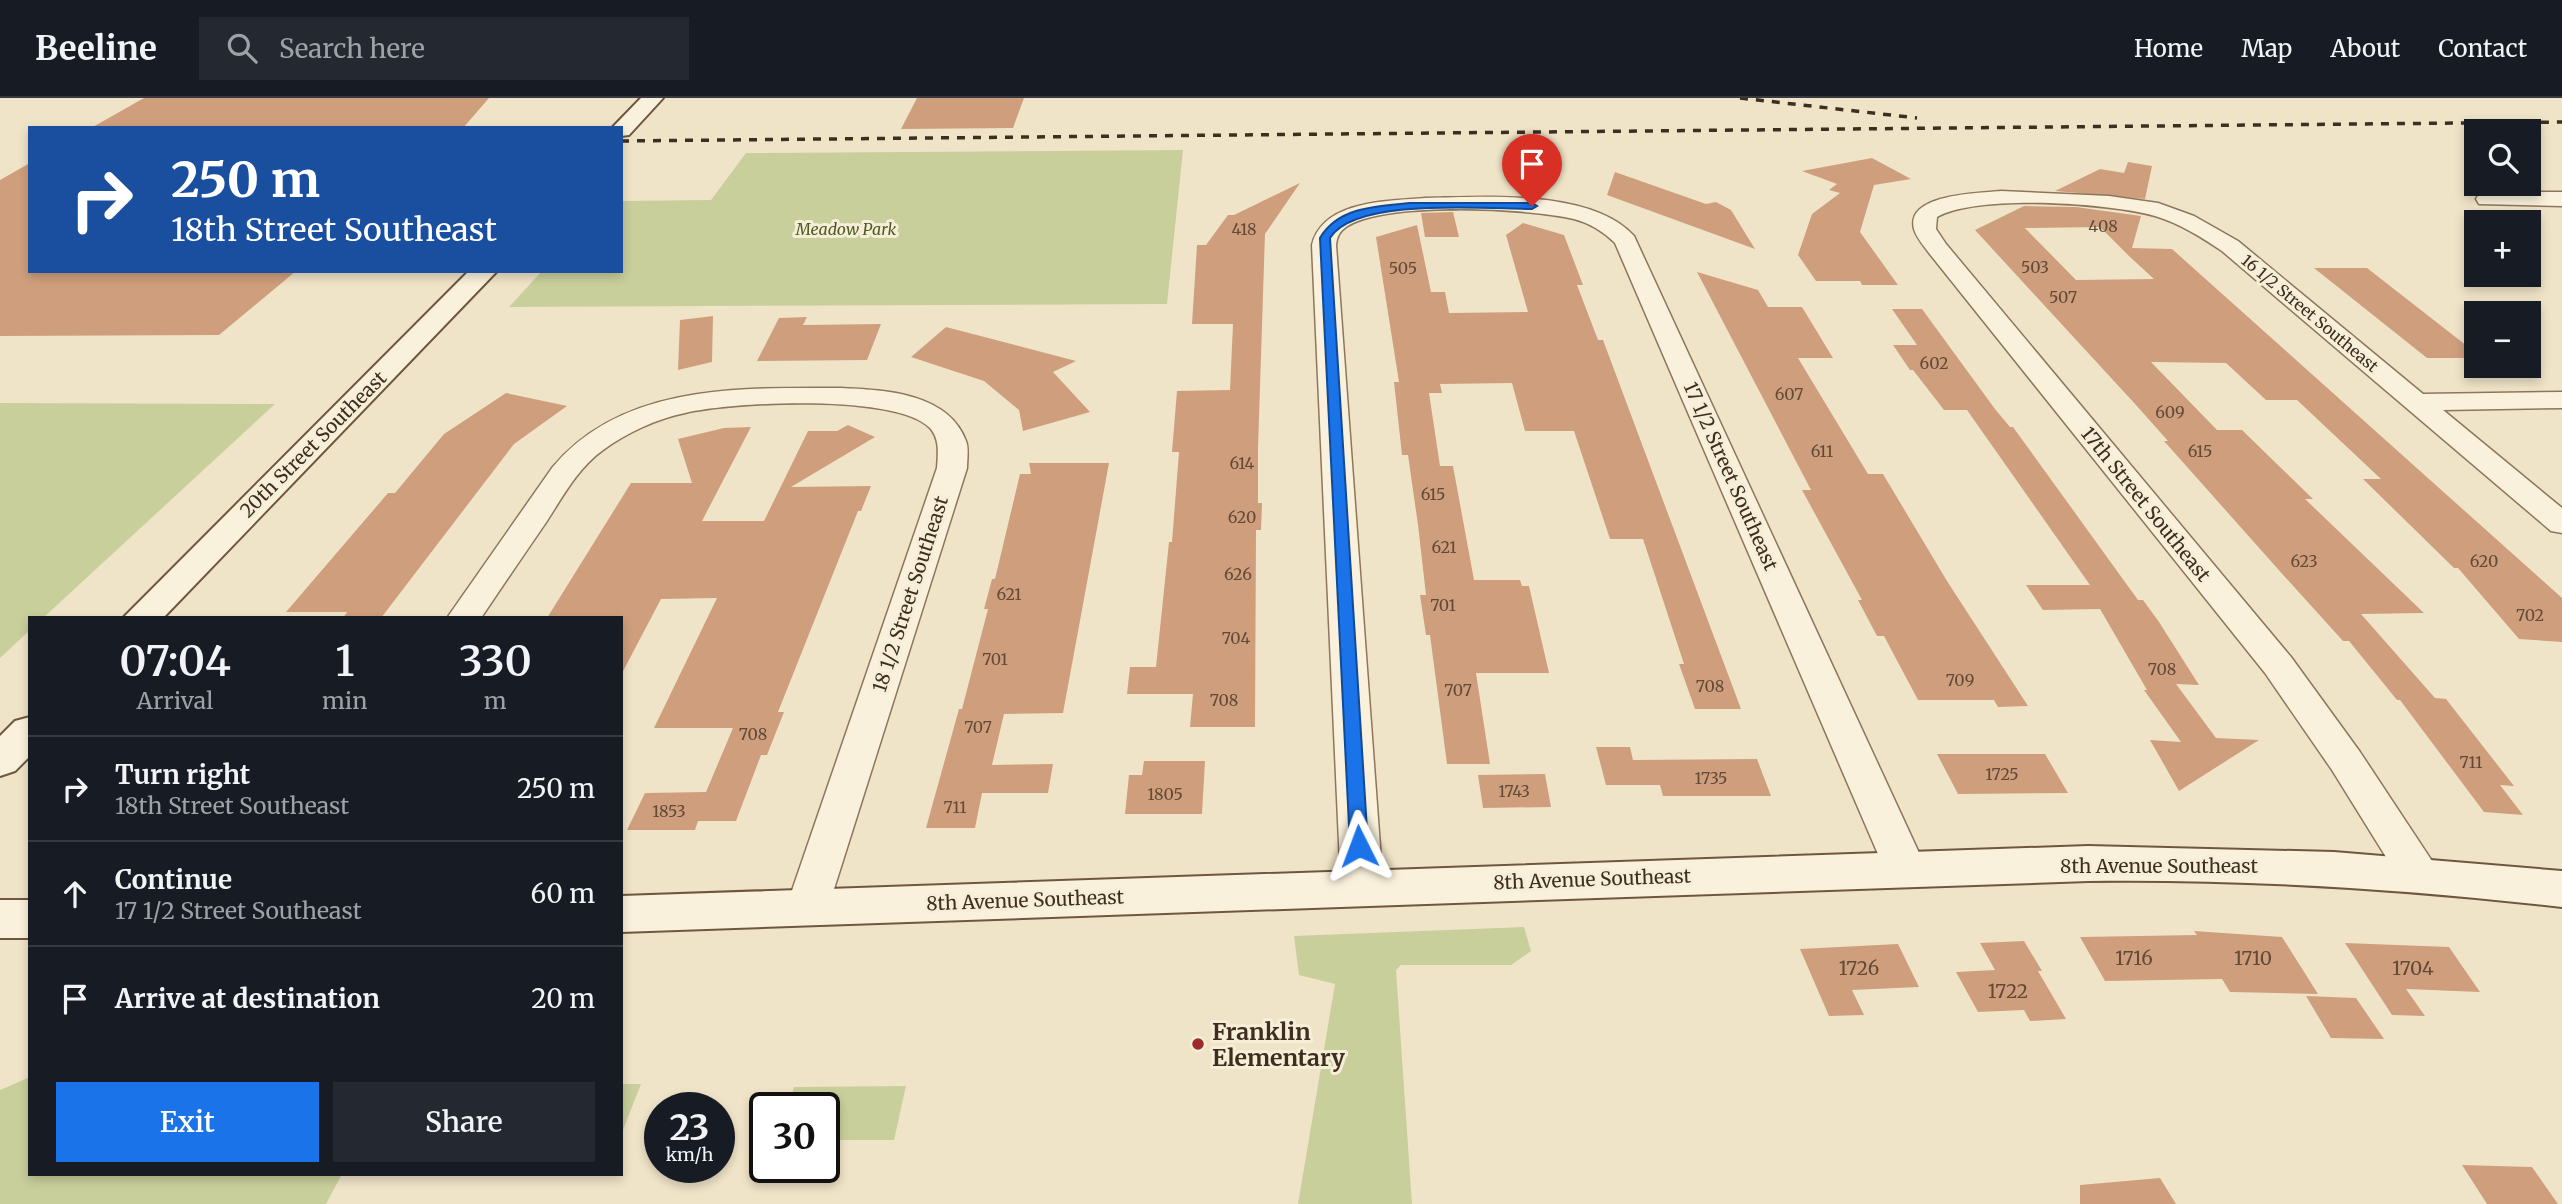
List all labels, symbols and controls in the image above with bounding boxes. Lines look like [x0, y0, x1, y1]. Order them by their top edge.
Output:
search box [199, 17, 689, 80]
text: Beeline [35, 28, 157, 69]
icon: search [223, 29, 261, 67]
text: Search here [279, 32, 425, 65]
text: Home [2134, 33, 2203, 64]
text: Map [2241, 33, 2292, 64]
text: About [2330, 33, 2400, 64]
text: Contact [2438, 33, 2527, 64]
map controls [2464, 119, 2541, 378]
button: search [2464, 119, 2541, 196]
pin [1502, 134, 1562, 206]
icon: arrive [1513, 145, 1551, 183]
text: 250 m [171, 149, 320, 210]
icon: right [56, 154, 147, 245]
text: 18th Street Southeast [171, 210, 497, 250]
button: + [2464, 210, 2541, 287]
house number: 408 [2088, 216, 2118, 236]
park label: Meadow Park [795, 219, 896, 239]
house number: 418 [1232, 219, 1256, 239]
street label: 16 1/2 Street Southeast [2238, 250, 2383, 377]
house number: 503 [2021, 257, 2049, 277]
house number: 505 [1389, 258, 1417, 278]
house number: 507 [2049, 287, 2077, 307]
button: − [2464, 301, 2541, 378]
house number: 602 [1920, 353, 1948, 373]
street label: 20th Street Southeast [235, 365, 392, 522]
street label: 17 1/2 Street Southeast [1679, 378, 1784, 574]
house number: 607 [1775, 384, 1803, 404]
house number: 609 [2155, 402, 2185, 422]
street label: 17th Street Southeast [2076, 422, 2216, 587]
house number: 611 [1811, 441, 1833, 461]
house number: 615 [2188, 441, 2212, 461]
house number: 614 [1230, 453, 1255, 473]
house number: 615 [1421, 484, 1445, 504]
street label: 18 1/2 Street Southeast [867, 492, 953, 695]
house number: 620 [1228, 507, 1256, 527]
house number: 621 [1431, 537, 1457, 557]
house number: 623 [2290, 551, 2318, 571]
house number: 620 [2470, 551, 2498, 571]
house number: 626 [1224, 564, 1252, 584]
house number: 621 [996, 584, 1022, 604]
house number: 701 [1430, 595, 1456, 615]
house number: 702 [2516, 605, 2544, 625]
house number: 704 [1222, 628, 1250, 648]
text: 07:04 [119, 635, 231, 687]
text: 1 [335, 635, 354, 687]
text: 330 [459, 635, 532, 687]
house number: 701 [982, 649, 1008, 669]
house number: 708 [2148, 659, 2176, 679]
house number: 709 [1946, 670, 1974, 690]
house number: 708 [1696, 676, 1724, 696]
house number: 707 [1444, 680, 1472, 700]
text: Arrival [137, 686, 213, 715]
text: min [322, 686, 368, 715]
text: m [484, 686, 507, 715]
house number: 708 [1210, 690, 1238, 710]
house number: 707 [964, 717, 992, 737]
house number: 708 [739, 724, 767, 744]
house number: 711 [2460, 752, 2482, 772]
text: Turn right [115, 758, 250, 791]
house number: 1725 [1985, 764, 2019, 784]
house number: 1735 [1695, 768, 1727, 788]
icon: right [56, 770, 94, 808]
text: 250 m [517, 772, 595, 805]
house number: 1743 [1498, 781, 1530, 801]
house number: 1805 [1147, 784, 1183, 804]
text: 18th Street Southeast [115, 791, 349, 820]
house number: 711 [944, 797, 966, 817]
house number: 1853 [652, 801, 686, 821]
position arrow [1322, 809, 1396, 883]
street label: 8th Avenue Southeast [2060, 854, 2258, 878]
text: Continue [115, 863, 232, 896]
street label: 8th Avenue Southeast [1493, 864, 1692, 894]
icon: ahead [56, 875, 94, 913]
text: 60 m [531, 877, 595, 910]
street label: 8th Avenue Southeast [926, 885, 1125, 915]
text: 17 1/2 Street Southeast [115, 896, 362, 925]
house number: 1716 [2115, 946, 2153, 970]
house number: 1710 [2234, 946, 2272, 970]
house number: 1726 [1839, 956, 1879, 980]
house number: 1704 [2392, 956, 2434, 980]
house number: 1722 [1988, 979, 2028, 1003]
icon: arrive [56, 980, 94, 1018]
text: Arrive at destination [115, 982, 380, 1015]
text: 20 m [531, 982, 595, 1015]
place label: Franklin Elementary [1212, 1017, 1345, 1072]
marker: Franklin Elementary [1190, 1036, 1206, 1052]
button: Exit [56, 1082, 319, 1162]
button: Share [333, 1082, 595, 1162]
speed limit sign: 30 [749, 1092, 840, 1183]
text: 23 [670, 1106, 709, 1150]
text: km/h [666, 1143, 713, 1166]

